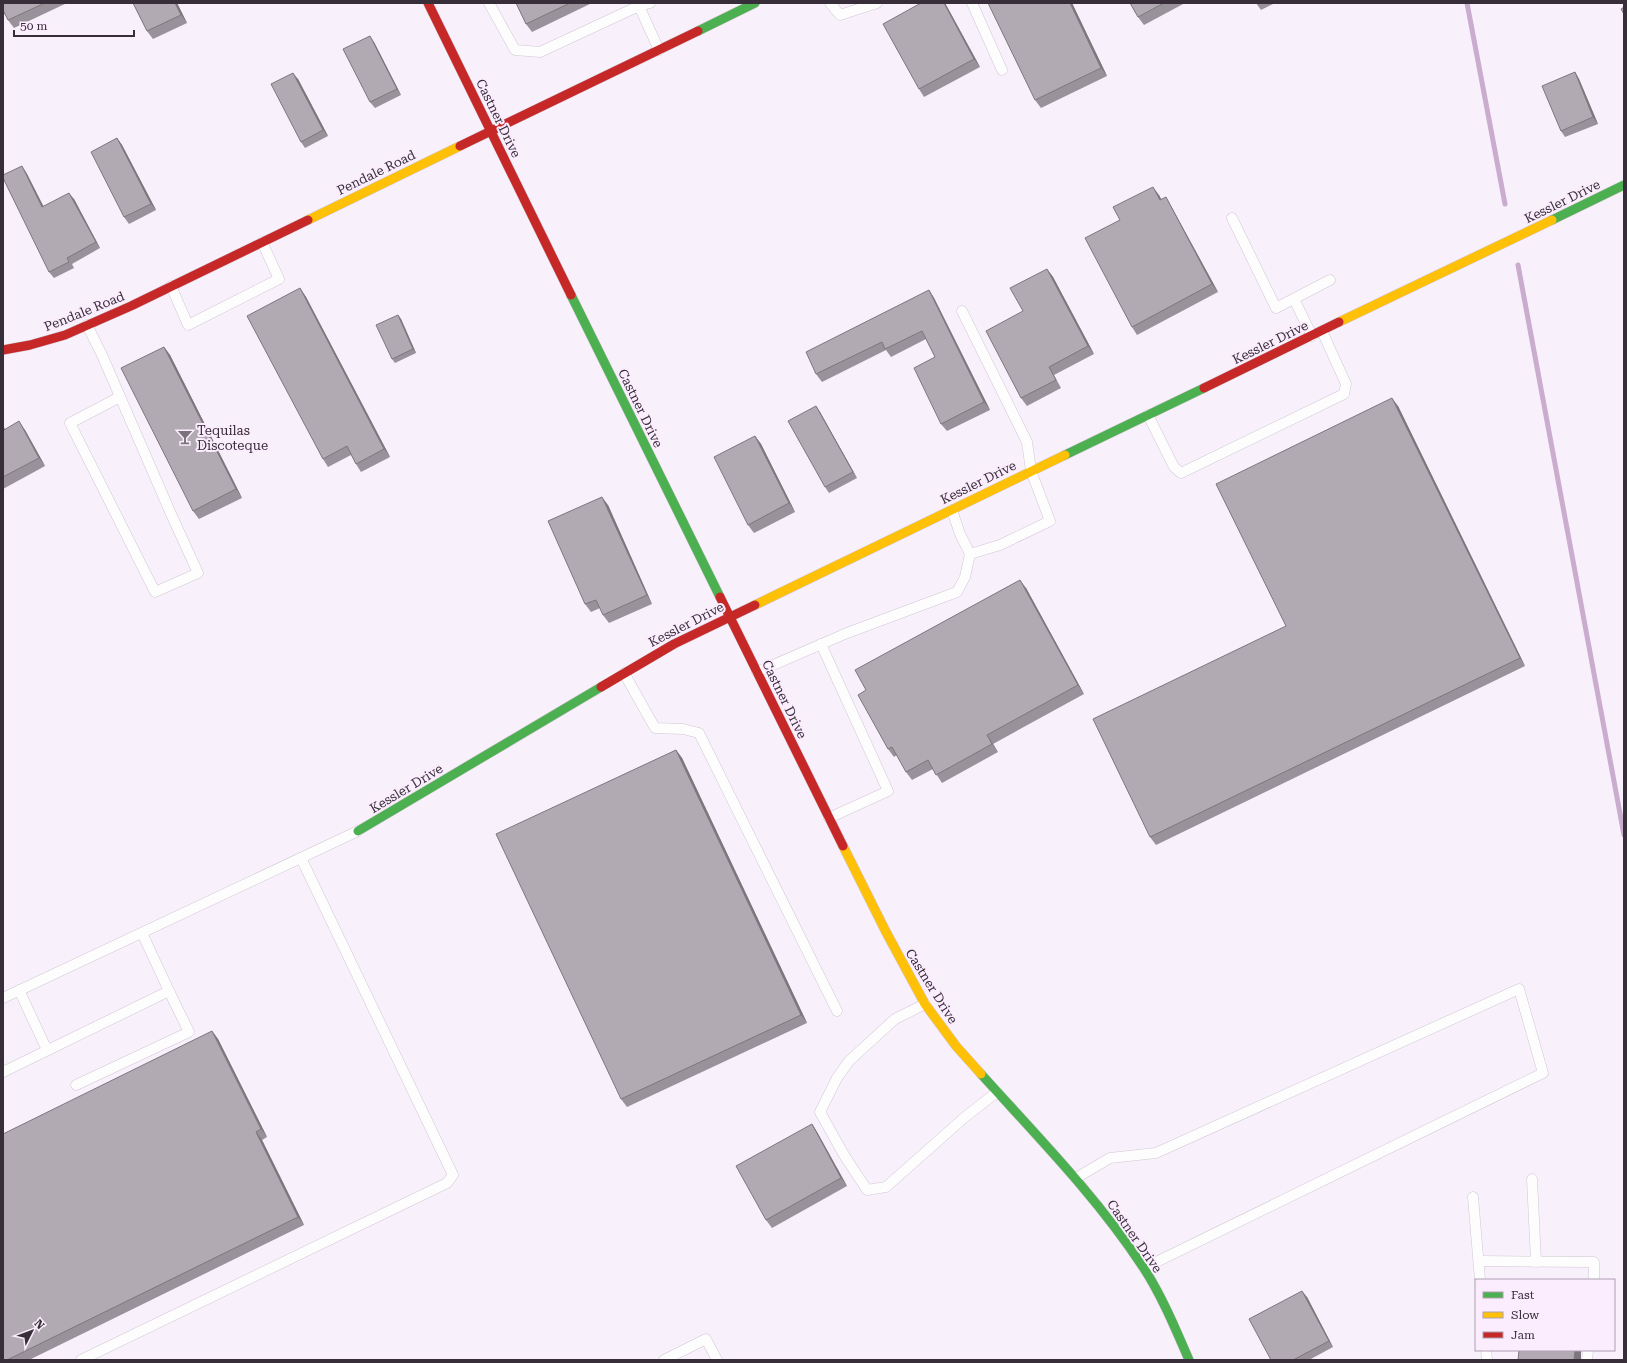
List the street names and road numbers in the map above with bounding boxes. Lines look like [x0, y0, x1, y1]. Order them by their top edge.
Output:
street label: Castner Drive [473, 77, 524, 160]
street label: Pendale Road [335, 147, 418, 198]
street label: Kessler Drive [1522, 177, 1603, 226]
street label: Pendale Road [42, 288, 127, 334]
street label: Kessler Drive [1230, 318, 1311, 367]
street label: Castner Drive [615, 367, 666, 450]
street label: Kessler Drive [938, 458, 1019, 507]
street label: Kessler Drive [646, 599, 726, 650]
street label: Castner Drive [759, 658, 810, 741]
street label: Kessler Drive [367, 761, 445, 816]
street label: Castner Drive [903, 946, 961, 1026]
street label: Castner Drive [1104, 1197, 1165, 1276]

